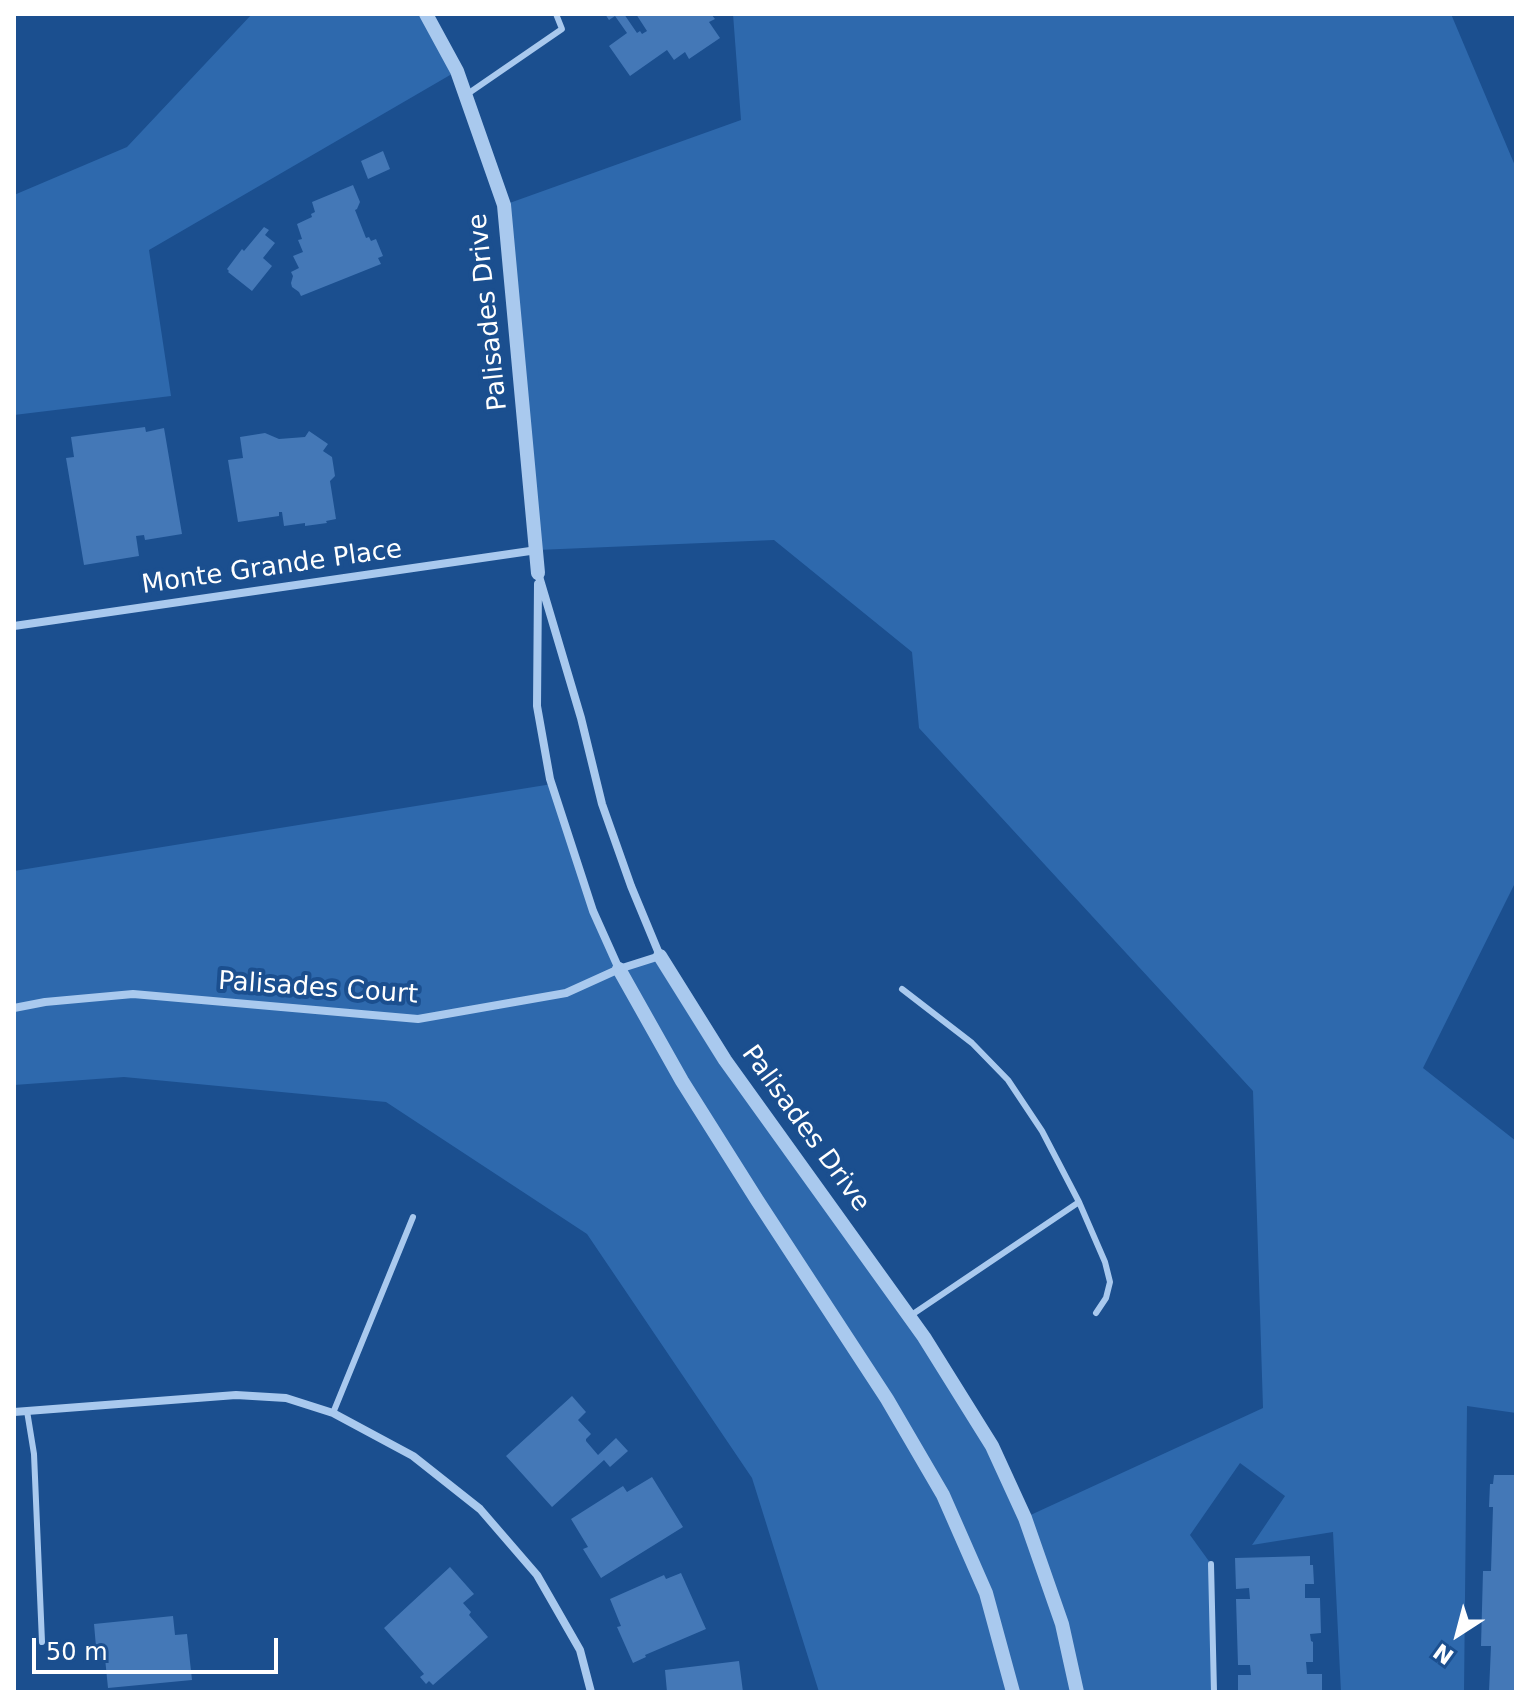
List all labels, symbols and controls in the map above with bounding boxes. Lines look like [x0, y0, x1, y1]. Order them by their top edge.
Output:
street label: Palisades Drive [463, 212, 515, 412]
street label: Monte Grande Place [140, 534, 404, 602]
street label: Palisades Court [217, 966, 419, 1012]
street label: Palisades Drive [734, 1040, 876, 1218]
north arrow [1418, 1594, 1498, 1674]
scale bar [36, 1622, 282, 1672]
text: 50 m [46, 1638, 108, 1666]
text: N [1429, 1638, 1458, 1669]

